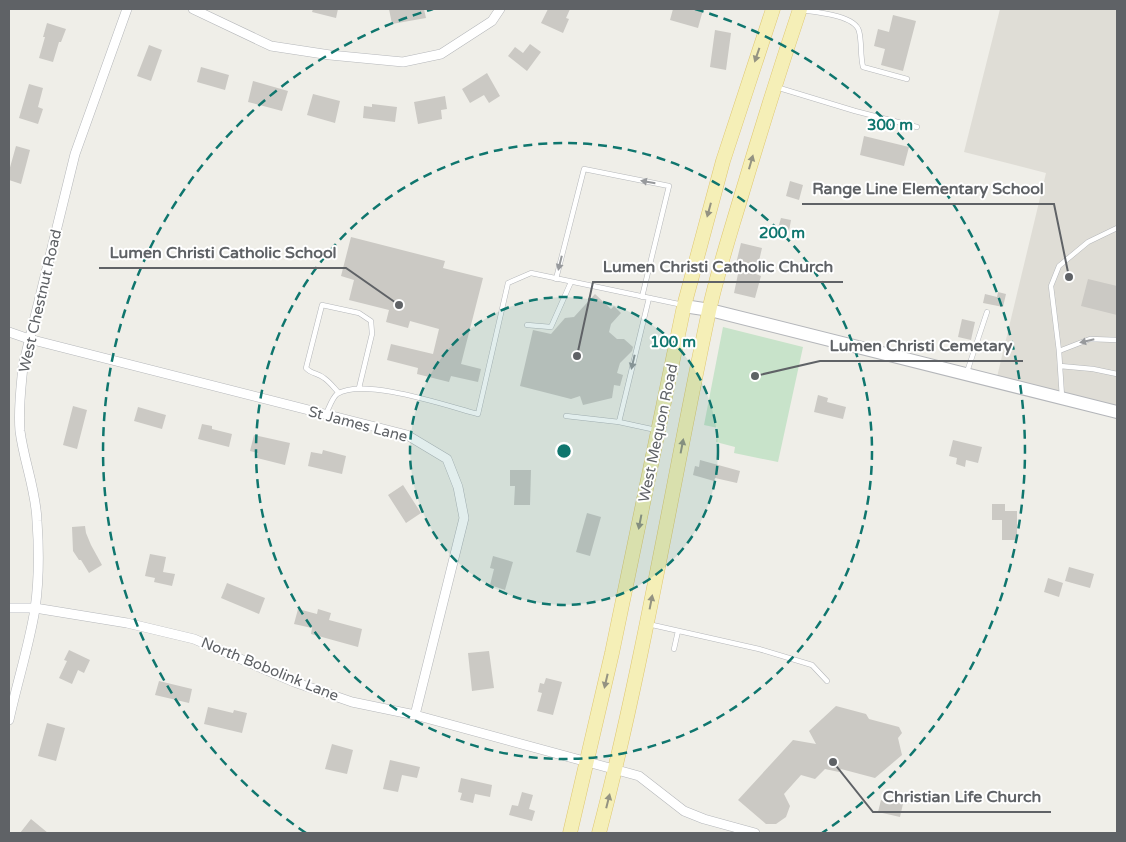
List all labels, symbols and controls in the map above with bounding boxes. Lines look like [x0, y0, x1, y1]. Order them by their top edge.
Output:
one-way arrow [753, 47, 760, 62]
text: 300 m [867, 116, 913, 134]
one-way arrow [747, 154, 755, 169]
callout: Range Line Elementary School [802, 173, 1054, 204]
one-way arrow [640, 177, 656, 185]
text: Range Line Elementary School [812, 179, 1044, 199]
one-way arrow [705, 203, 713, 218]
text: 200 m [759, 224, 805, 242]
street label: West Chestnut Road [15, 228, 65, 374]
callout: Lumen Christi Catholic School [99, 237, 346, 268]
text: Lumen Christi Catholic School [109, 243, 337, 263]
callout: Lumen Christi Catholic Church [593, 251, 843, 282]
one-way arrow [556, 256, 564, 271]
text: Lumen Christi Catholic Church [603, 257, 833, 277]
callout: Lumen Christi Cemetary [820, 330, 1023, 361]
text: 100 m [650, 333, 696, 351]
text: Lumen Christi Cemetary [830, 336, 1013, 356]
one-way arrow [1079, 338, 1095, 346]
one-way arrow [629, 355, 637, 370]
street label: West Mequon Road [635, 362, 681, 504]
street label: St James Lane [306, 402, 410, 446]
one-way arrow [678, 438, 686, 453]
centre of rings [555, 442, 573, 460]
one-way arrow [635, 515, 643, 531]
one-way arrow [647, 594, 655, 609]
street label: North Bobolink Lane [199, 633, 341, 705]
one-way arrow [602, 674, 610, 689]
callout: Christian Life Church [873, 781, 1051, 812]
text: Christian Life Church [883, 787, 1041, 807]
one-way arrow [604, 794, 612, 809]

